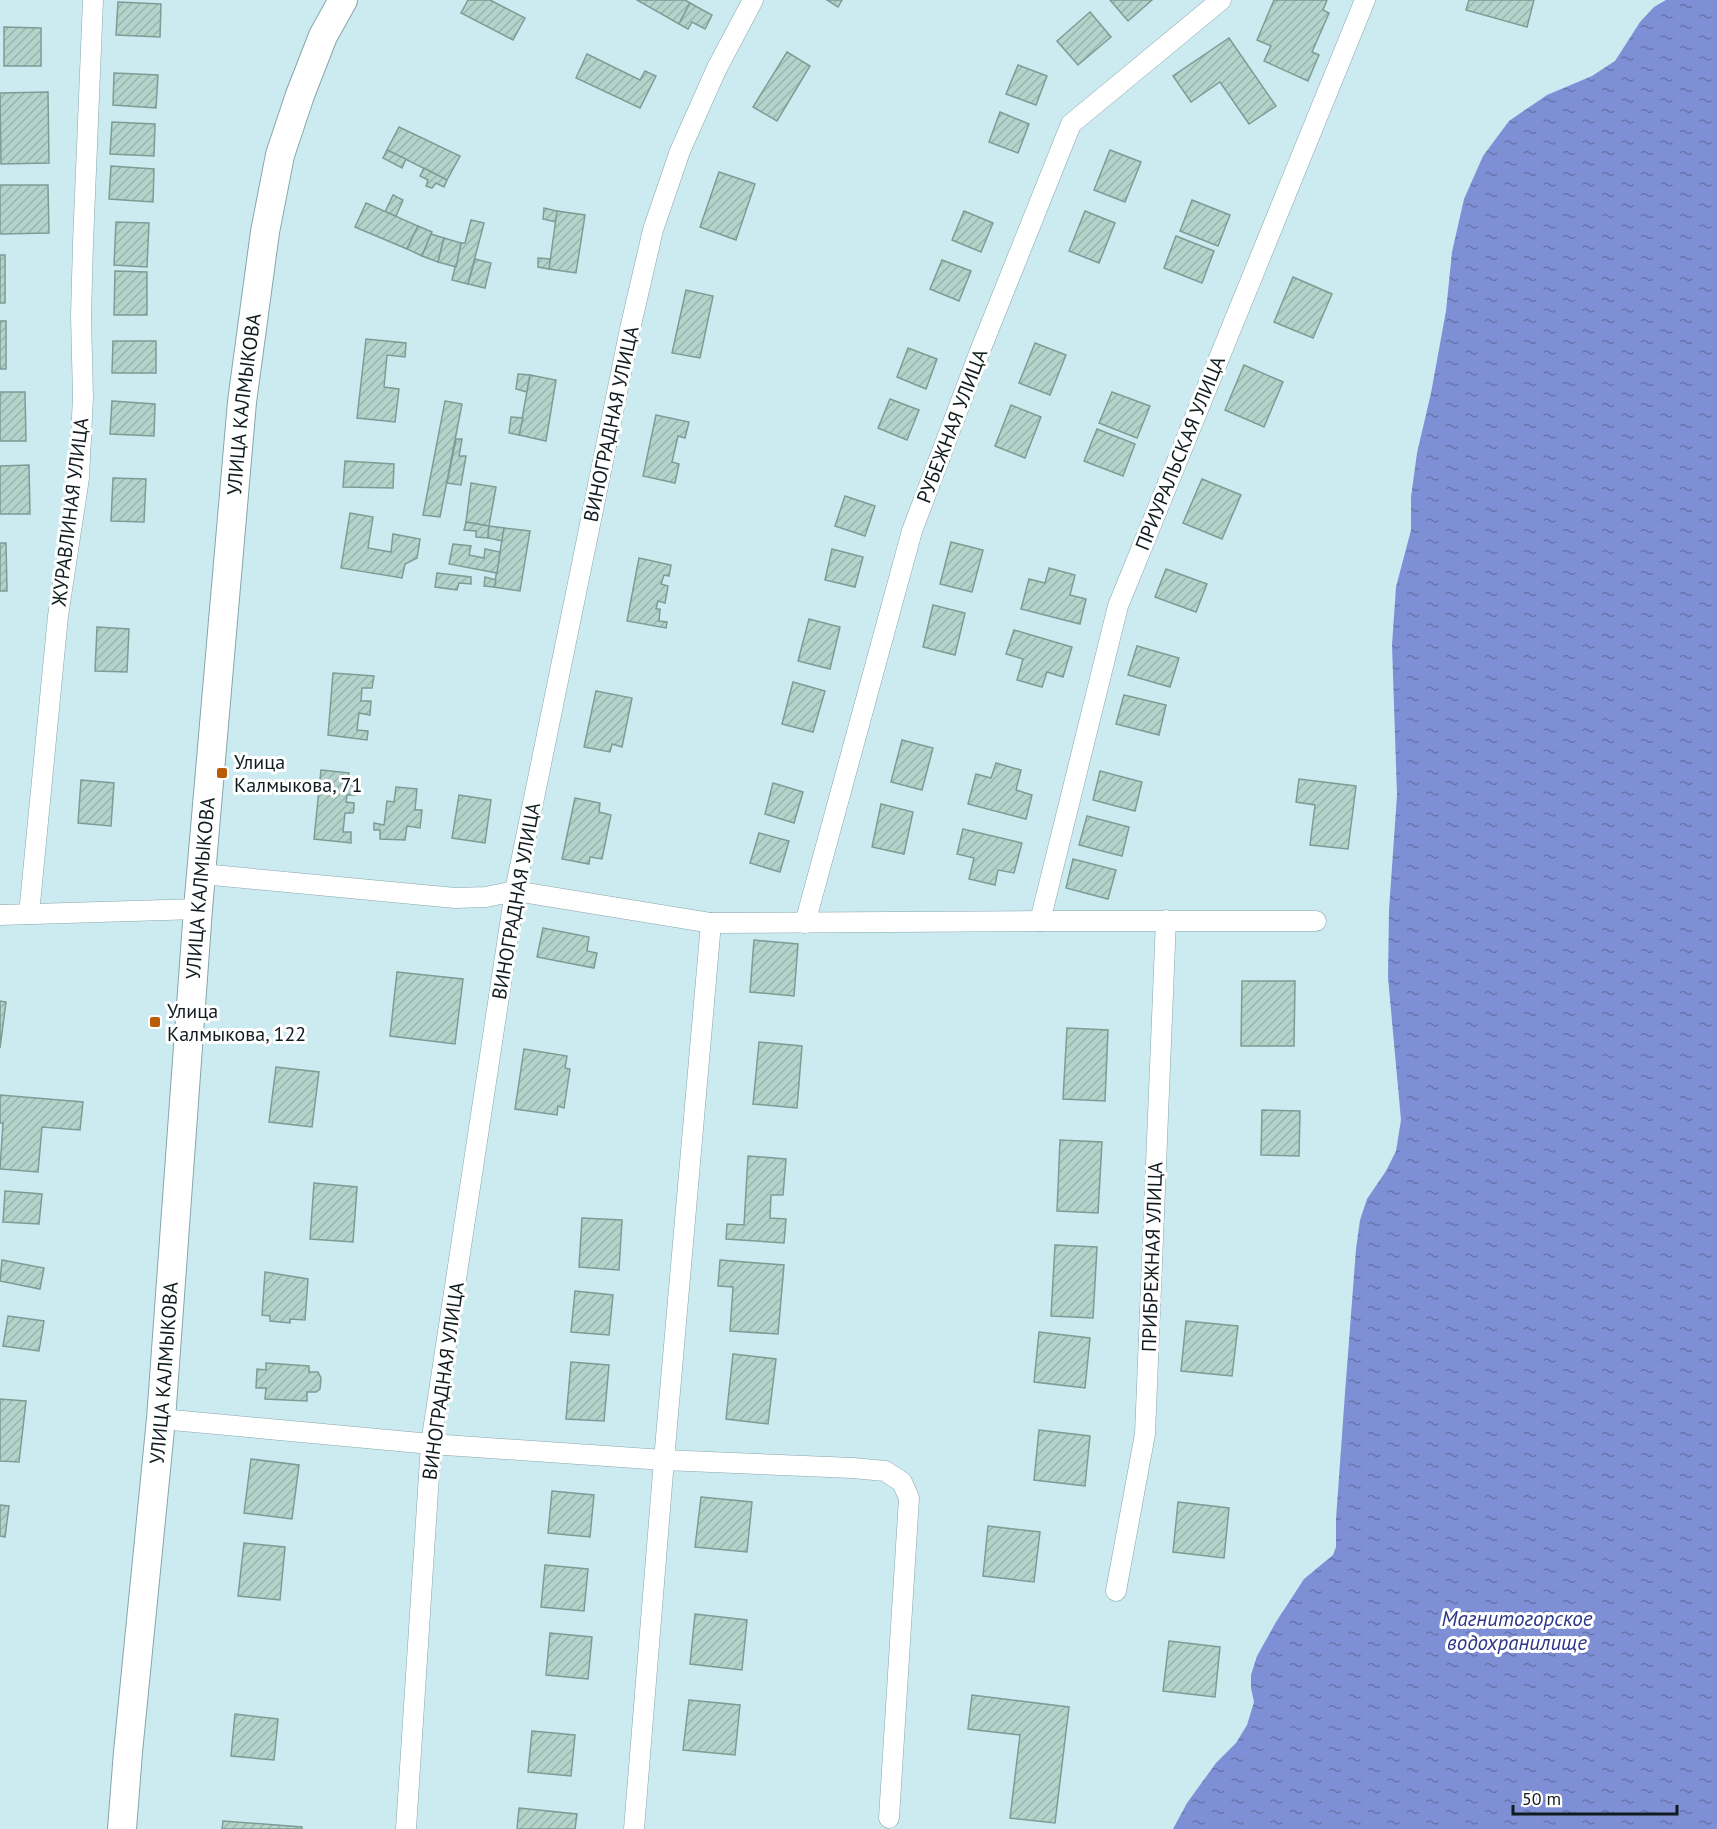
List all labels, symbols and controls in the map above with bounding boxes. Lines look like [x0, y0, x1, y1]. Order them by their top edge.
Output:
street label: УЛИЦА КАЛМЫКОВА [221, 311, 267, 496]
street label: ВИНОГРАДНАЯ УЛИЦА [578, 323, 645, 524]
street label: РУБЕЖНАЯ УЛИЦА [911, 345, 993, 507]
street label: ПРИУРАЛЬСКАЯ УЛИЦА [1129, 352, 1231, 554]
street label: ЖУРАВЛИНАЯ УЛИЦА [45, 416, 95, 609]
place label: Улица Калмыкова, 71 [234, 749, 362, 798]
marker: Улица Калмыкова, 71 [215, 766, 229, 780]
street label: УЛИЦА КАЛМЫКОВА [180, 796, 221, 980]
street label: ВИНОГРАДНАЯ УЛИЦА [486, 800, 546, 1001]
place label: Улица Калмыкова, 122 [167, 998, 306, 1047]
marker: Улица Калмыкова, 122 [148, 1015, 162, 1029]
street label: ПРИБРЕЖНАЯ УЛИЦА [1136, 1161, 1168, 1353]
street label: ВИНОГРАДНАЯ УЛИЦА [416, 1280, 470, 1482]
street label: УЛИЦА КАЛМЫКОВА [144, 1281, 184, 1465]
water label: Магнитогорское водохранилище [1442, 1605, 1593, 1656]
scale bar [1513, 1778, 1676, 1816]
text: 50 m [1522, 1787, 1561, 1810]

